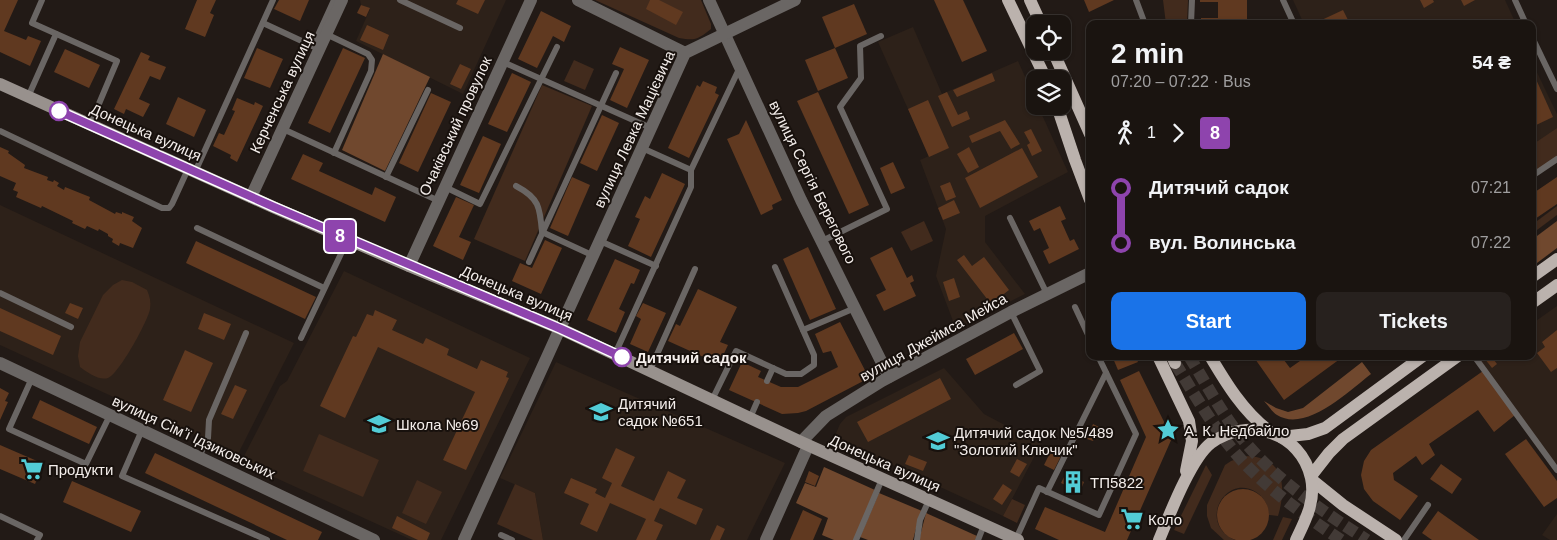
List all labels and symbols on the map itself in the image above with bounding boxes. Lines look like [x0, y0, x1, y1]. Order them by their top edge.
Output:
street label: Керченська вулиця [246, 28, 318, 156]
street label: вулиця Левка Мацієвича [590, 47, 678, 210]
street label: Очаківський провулок [415, 53, 495, 198]
street label: вулиця Сергія Берегового [766, 98, 860, 266]
street label: Донецька вулиця [88, 100, 204, 164]
unlabelled marker [49, 101, 69, 121]
line badge: 8 [324, 220, 356, 252]
street label: Донецька вулиця [459, 262, 575, 324]
street label: вулиця Джеймса Мейса [857, 289, 1010, 385]
marker: Дитячий садок [612, 347, 632, 367]
place label: Дитячий садок [636, 349, 747, 366]
street label: вулиця Сімʼї Ідзиковських [110, 392, 279, 482]
place label: Дитячий садок №651 [618, 395, 703, 429]
school or university icon: Дитячий садок №651 [588, 399, 614, 425]
school or university icon: Школа №69 [366, 411, 392, 437]
place label: Школа №69 [396, 416, 479, 433]
place icon: А. К. Недбайло [1155, 417, 1181, 443]
place label: А. К. Недбайло [1184, 422, 1289, 439]
place label: Дитячий садок №5/489 "Золотий Ключик" [954, 424, 1114, 458]
school or university icon: Дитячий садок №5/489 "Золотий Ключик" [925, 428, 951, 454]
street label: Донецька вулиця [827, 431, 943, 495]
supermarket icon: Продукти [19, 456, 45, 482]
place label: Продукти [48, 461, 113, 478]
building icon: ТП5822 [1060, 469, 1086, 495]
place label: ТП5822 [1090, 474, 1143, 491]
supermarket icon: Коло [1119, 506, 1145, 532]
place label: Коло [1148, 511, 1182, 528]

